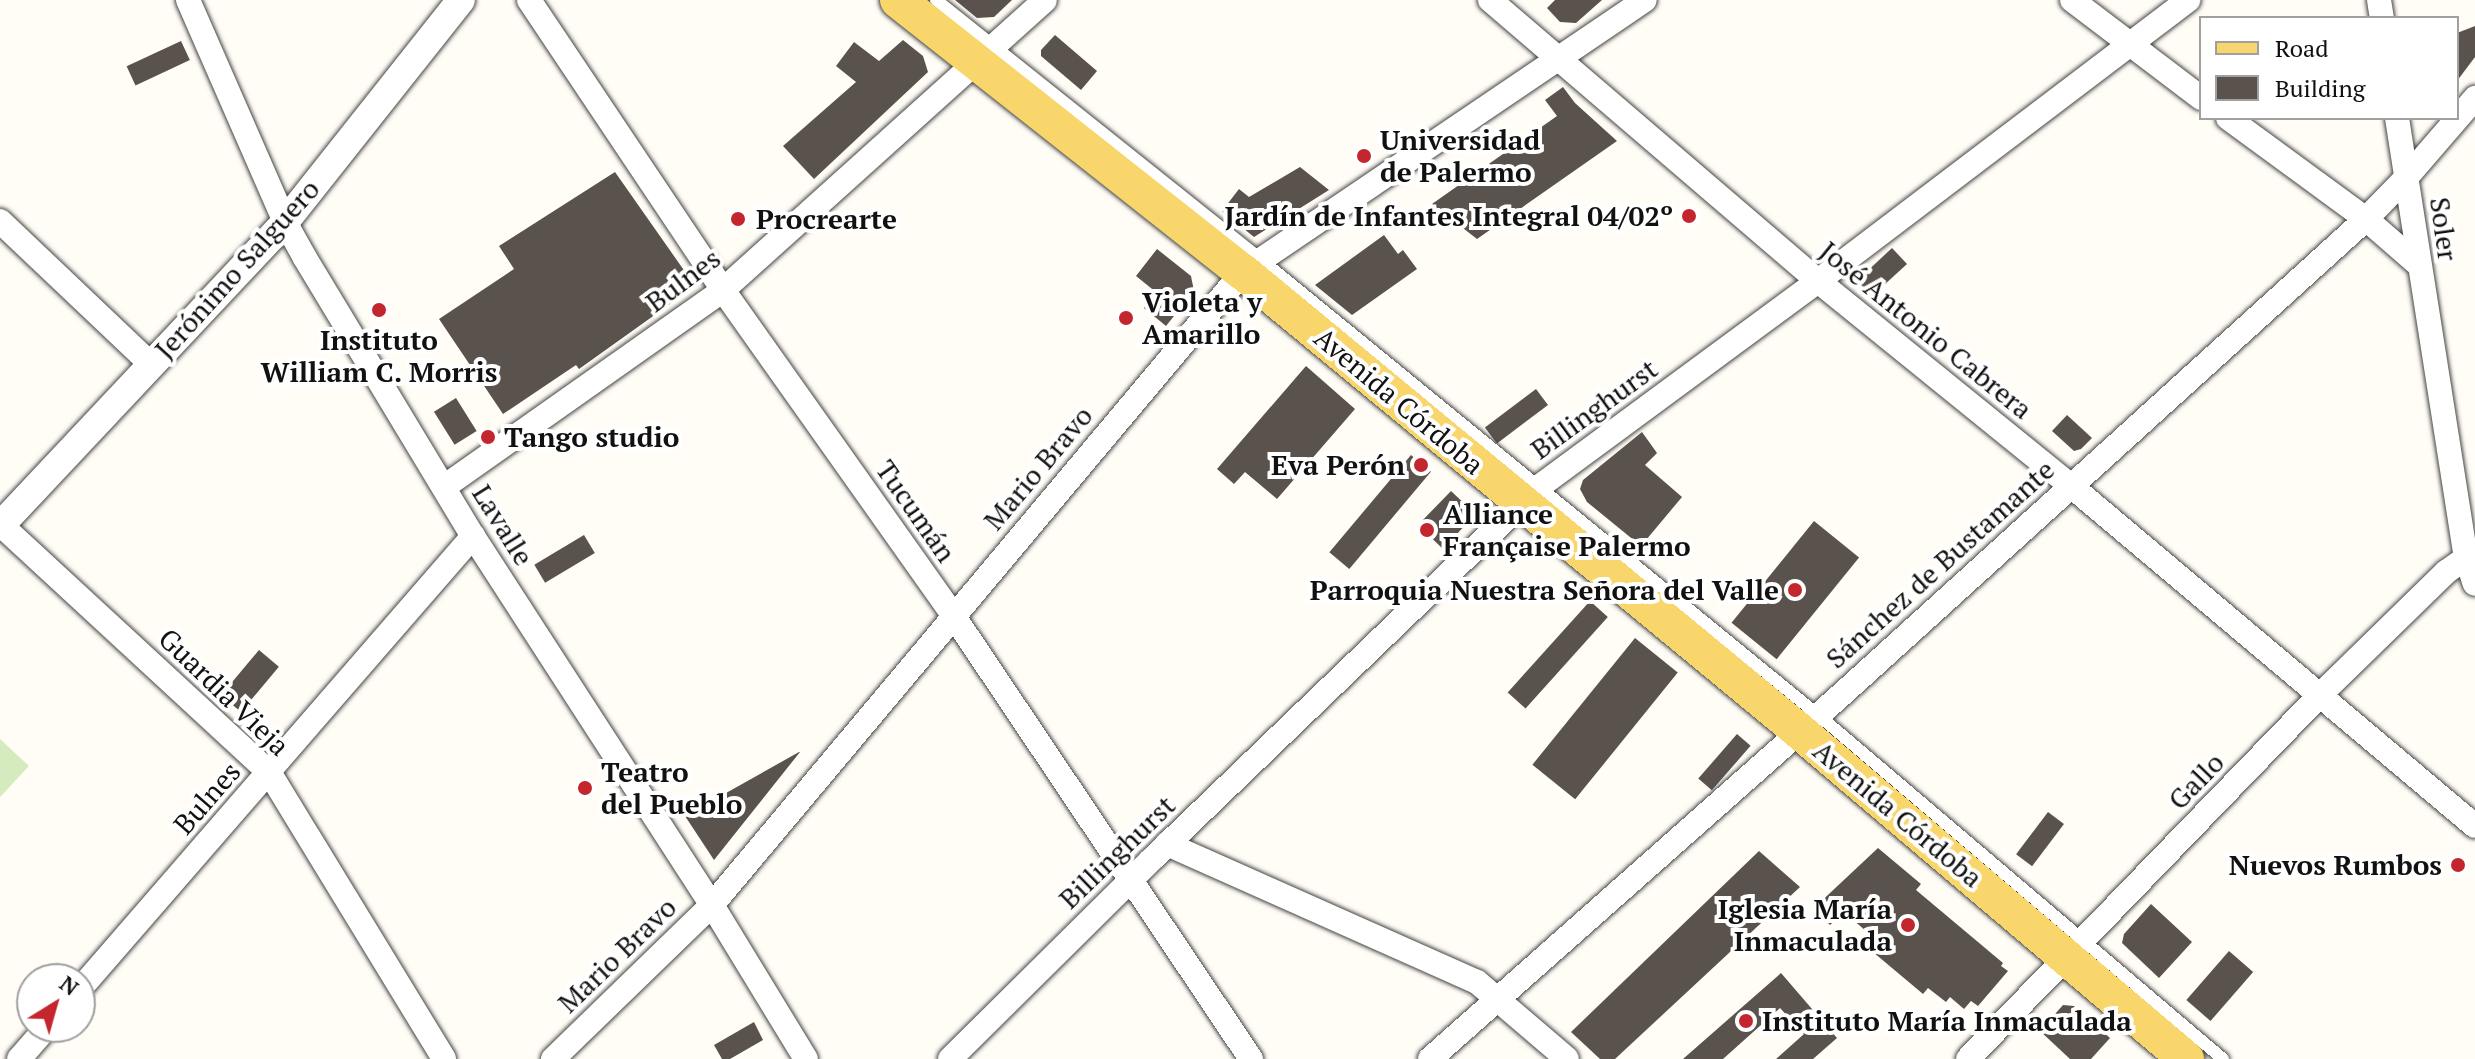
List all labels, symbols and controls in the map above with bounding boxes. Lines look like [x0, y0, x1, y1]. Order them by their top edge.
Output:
legend [2199, 16, 2459, 120]
text: Road [2275, 32, 2329, 64]
text: Building [2275, 72, 2365, 104]
place label: Universidad de Palermo [1380, 123, 1540, 189]
marker: Universidad de Palermo [1355, 147, 1373, 165]
street label: Jerónimo Salguero [148, 172, 326, 366]
street label: Soler [2423, 195, 2465, 263]
place label: Jardín de Infantes Integral 04/02º [1225, 199, 1673, 233]
place label: Procrearte [756, 202, 897, 236]
marker: Jardín de Infantes Integral 04/02º [1680, 207, 1698, 225]
marker: Procrearte [727, 208, 749, 230]
street label: José Antonio Cabrera [1813, 234, 2039, 426]
street label: Bulnes [639, 241, 727, 319]
place label: Violeta y Amarillo [1142, 285, 1262, 351]
marker: Instituto William C. Morris [370, 301, 388, 319]
marker: Violeta y Amarillo [1117, 309, 1135, 327]
street label: Avenida Córdoba [1308, 320, 1490, 482]
place label: Instituto William C. Morris [260, 323, 498, 389]
street label: Billinghurst [1524, 352, 1664, 466]
street label: Mario Bravo [977, 399, 1099, 537]
place label: Tango studio [504, 420, 679, 454]
marker: Tango studio [479, 428, 497, 446]
place label: Eva Perón [1271, 448, 1405, 482]
street label: Sánchez de Bustamante [1819, 453, 2061, 675]
street label: Tucumán [869, 454, 963, 568]
marker: Eva Perón [1412, 456, 1430, 474]
street label: Lavalle [465, 478, 541, 572]
place label: Alliance Française Palermo [1443, 497, 1691, 563]
marker: Alliance Française Palermo [1418, 521, 1436, 539]
place label: Parroquia Nuestra Señora del Valle [1309, 573, 1779, 607]
marker: Parroquia Nuestra Señora del Valle [1786, 581, 1804, 599]
street label: Guardia Vieja [152, 621, 296, 763]
street label: Avenida Córdoba [1807, 733, 1989, 895]
street label: Gallo [2161, 746, 2231, 816]
street label: Bulnes [167, 755, 247, 841]
place label: Teatro del Pueblo [601, 755, 742, 821]
marker: Teatro del Pueblo [576, 779, 594, 797]
street label: Billinghurst [1052, 788, 1182, 916]
place label: Nuevos Rumbos [2229, 848, 2442, 882]
marker: Nuevos Rumbos [2449, 856, 2467, 874]
street label: Mario Bravo [551, 890, 683, 1020]
place label: Iglesia María Inmaculada [1718, 892, 1892, 958]
marker: Iglesia María Inmaculada [1899, 916, 1917, 934]
north arrow [16, 963, 96, 1043]
text: N [54, 968, 85, 1002]
place label: Instituto María Inmaculada [1762, 1004, 2132, 1038]
marker: Instituto María Inmaculada [1737, 1012, 1755, 1030]

